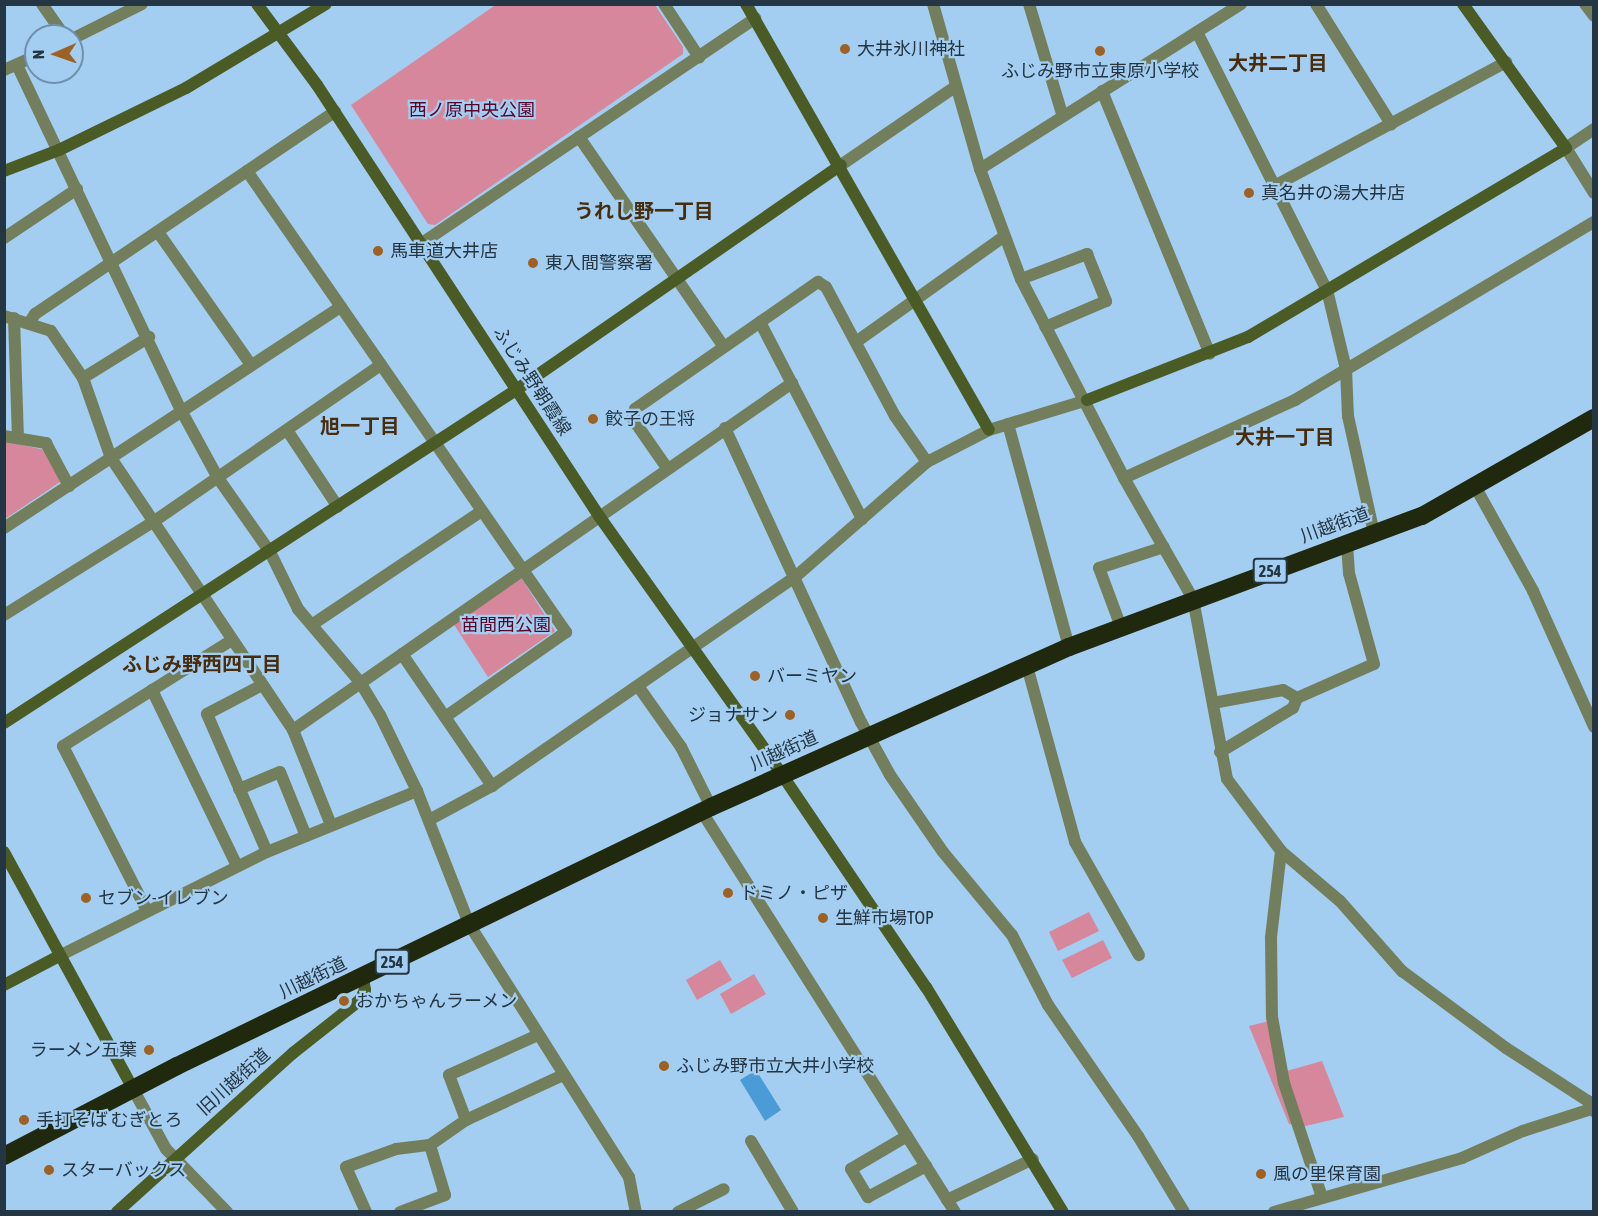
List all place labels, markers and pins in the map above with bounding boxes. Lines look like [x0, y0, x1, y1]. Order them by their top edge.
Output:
place label: 大井氷川神社 [857, 38, 965, 60]
marker: 大井氷川神社 [838, 42, 852, 56]
marker: ふじみ野市立東原小学校 [1093, 44, 1107, 58]
place label: ふじみ野市立東原小学校 [1001, 60, 1199, 82]
place label: 真名井の湯大井店 [1261, 182, 1405, 204]
marker: 真名井の湯大井店 [1242, 186, 1256, 200]
place label: 馬車道大井店 [390, 240, 498, 262]
marker: 馬車道大井店 [371, 244, 385, 258]
place label: 東入間警察署 [545, 252, 653, 274]
marker: 東入間警察署 [526, 256, 540, 270]
place label: 餃子の王将 [605, 408, 695, 430]
marker: 餃子の王将 [586, 412, 600, 426]
place label: バーミヤン [767, 665, 857, 687]
marker: バーミヤン [748, 669, 762, 683]
place label: ジョナサン [688, 704, 778, 726]
marker: ジョナサン [783, 708, 797, 722]
place label: ドミノ・ピザ [740, 882, 848, 904]
marker: ドミノ・ピザ [721, 886, 735, 900]
place label: セブン-イレブン [98, 887, 228, 909]
marker: セブン-イレブン [79, 891, 93, 905]
place label: 生鮮市場TOP [835, 907, 934, 929]
marker: 生鮮市場TOP [816, 911, 830, 925]
place label: おかちゃんラーメン [356, 990, 518, 1012]
marker: おかちゃんラーメン [337, 994, 351, 1008]
place label: ラーメン五葉 [29, 1039, 137, 1061]
marker: ラーメン五葉 [142, 1043, 156, 1057]
place label: ふじみ野市立大井小学校 [676, 1055, 874, 1077]
marker: ふじみ野市立大井小学校 [657, 1059, 671, 1073]
place label: 手打そば むぎとろ [36, 1109, 182, 1131]
marker: 手打そば むぎとろ [17, 1113, 31, 1127]
place label: スターバックス [61, 1159, 187, 1181]
marker: スターバックス [42, 1163, 56, 1177]
place label: 風の里保育園 [1273, 1163, 1381, 1185]
marker: 風の里保育園 [1254, 1167, 1268, 1181]

